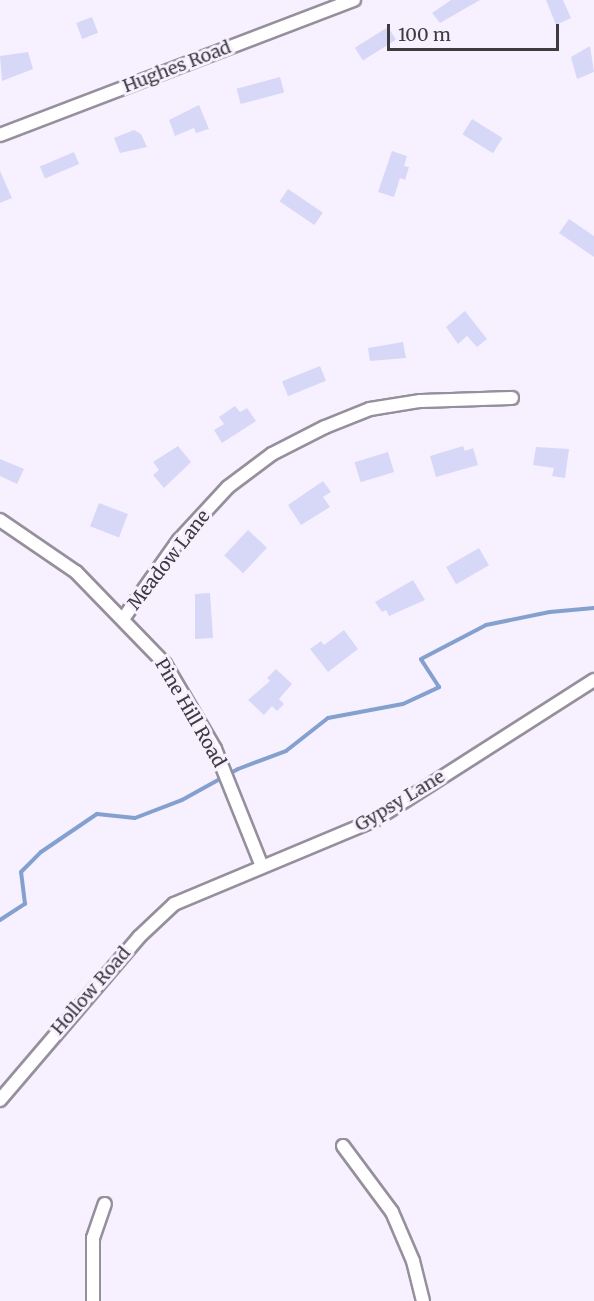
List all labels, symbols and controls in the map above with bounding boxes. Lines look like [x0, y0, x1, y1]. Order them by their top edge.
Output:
scale bar [390, 12, 562, 50]
text: 100 m [398, 23, 451, 46]
street label: Hughes Road [120, 36, 234, 98]
street label: Meadow Lane [123, 506, 215, 614]
street label: Pine Hill Road [150, 655, 230, 771]
street label: Gypsy Lane [351, 766, 449, 836]
street label: Hollow Road [47, 943, 135, 1039]

